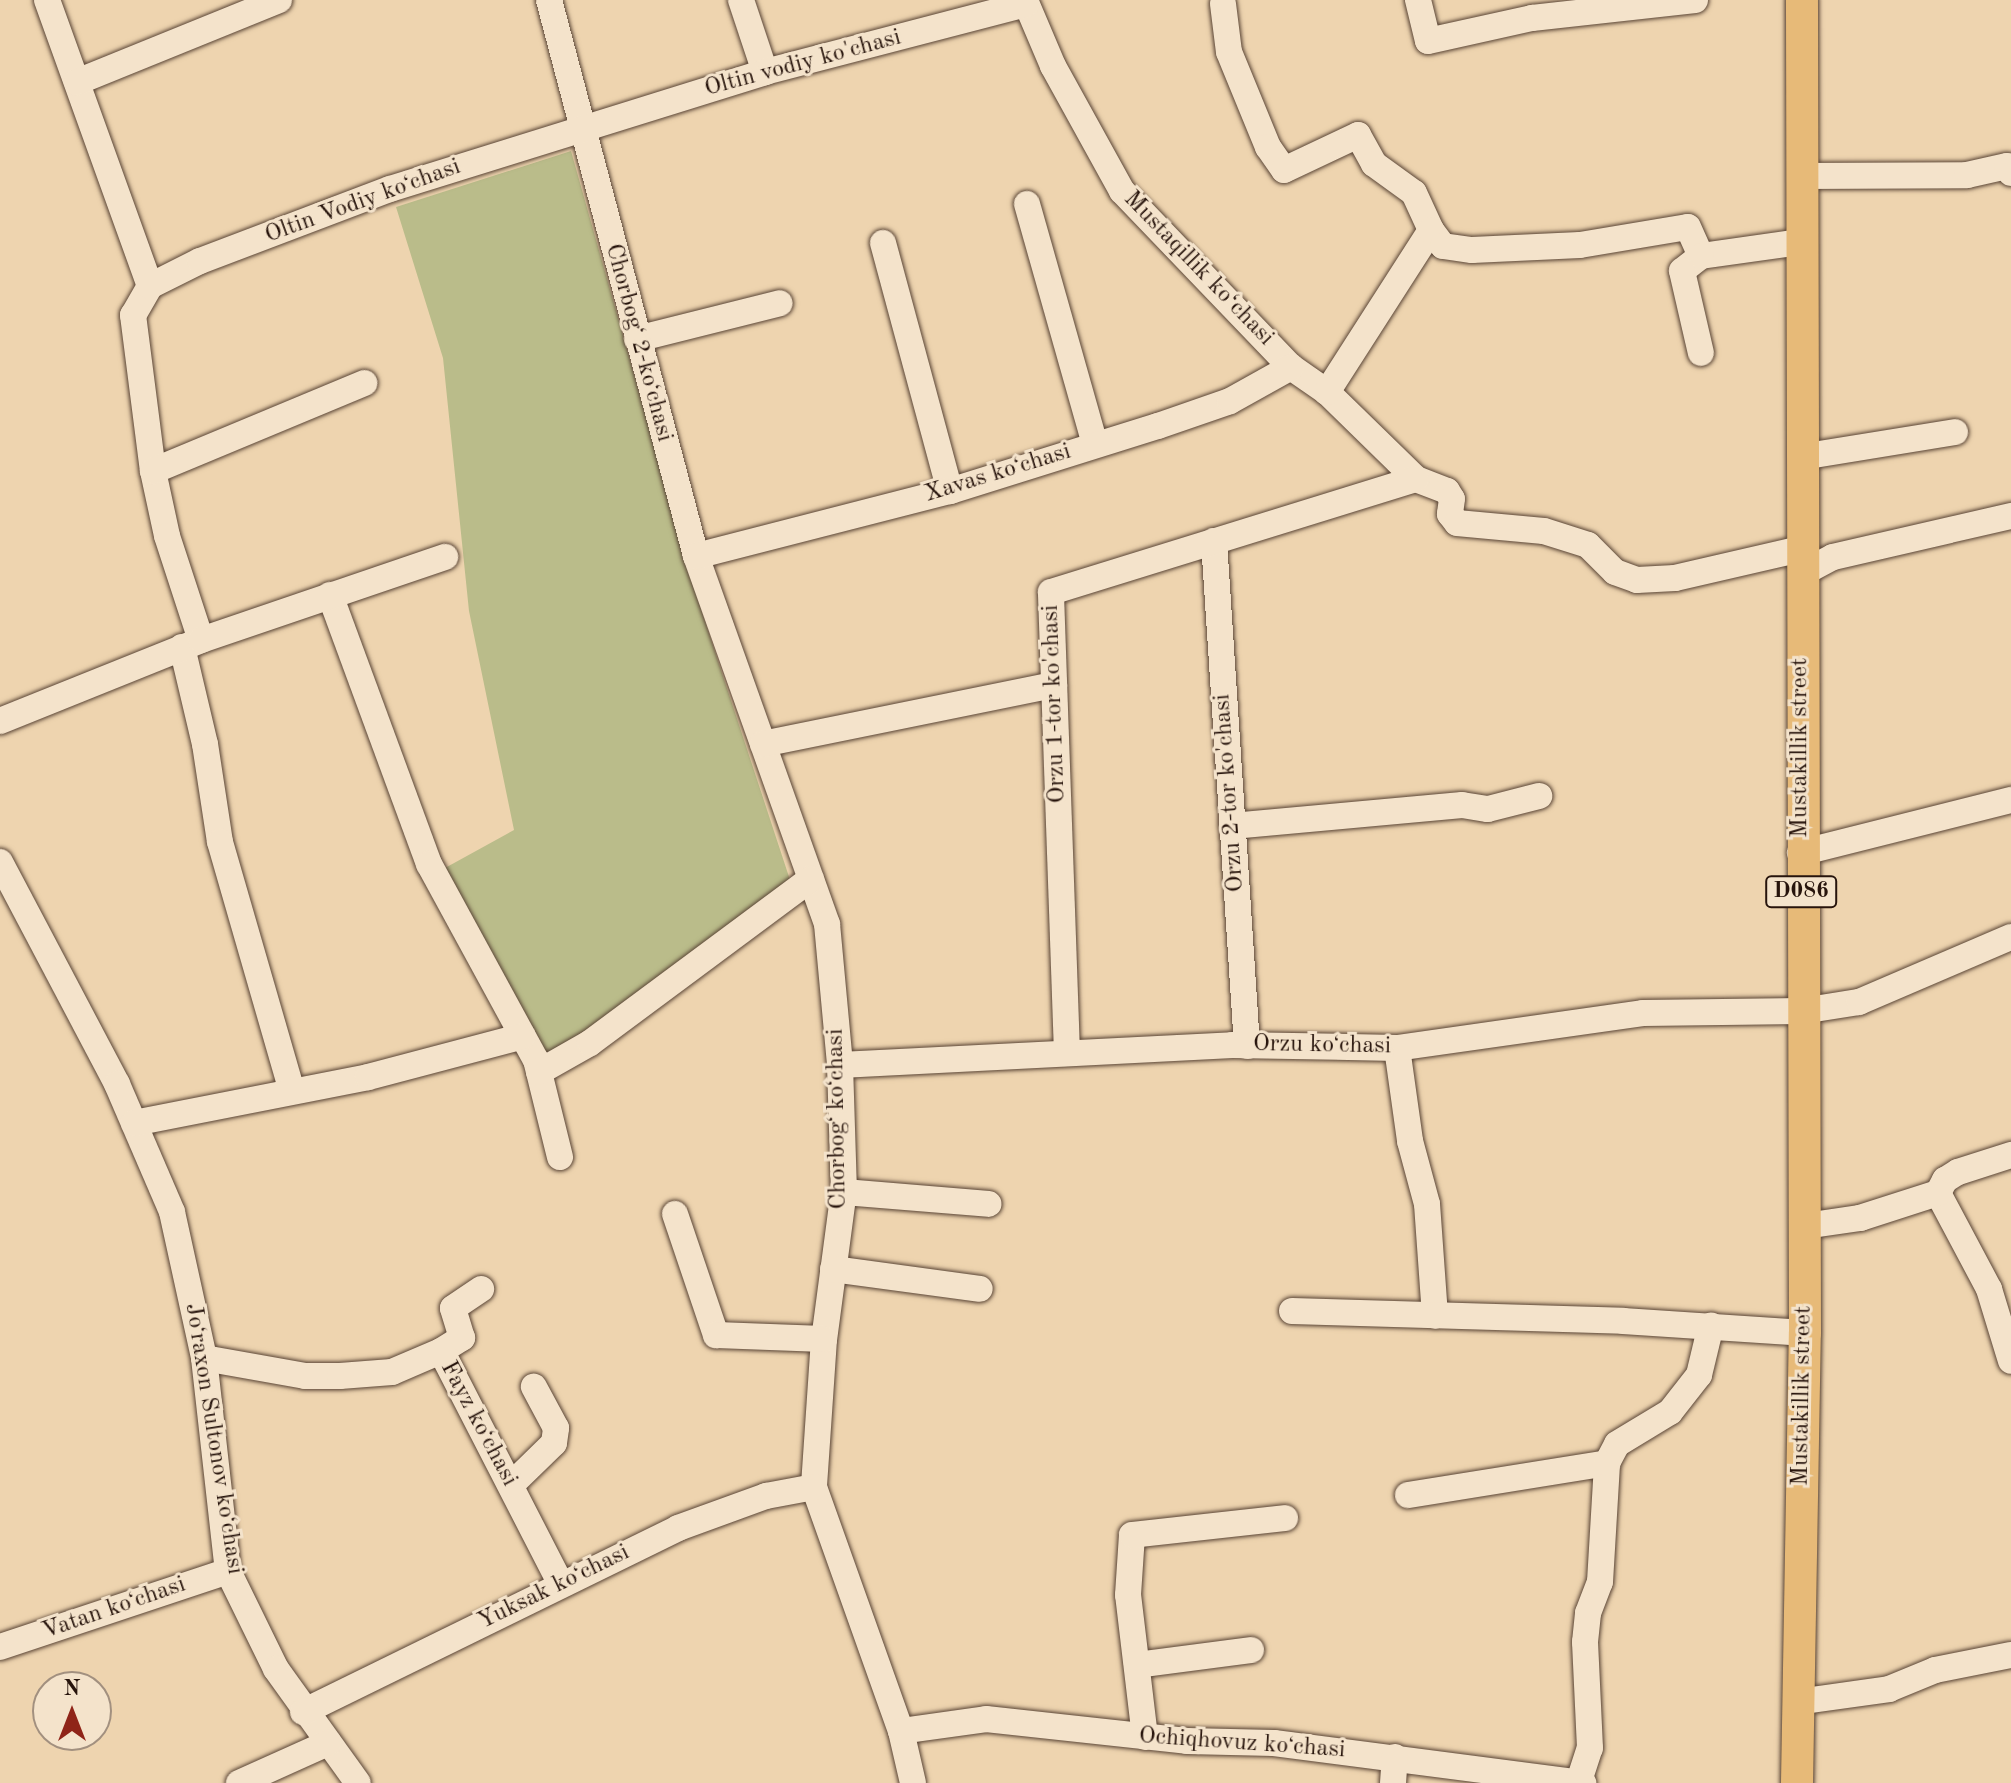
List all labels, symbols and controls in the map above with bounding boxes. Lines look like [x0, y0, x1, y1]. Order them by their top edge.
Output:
street label: Oltin vodiy ko'chasi [702, 24, 904, 104]
street label: Oltin Vodiy koʻchasi [261, 153, 465, 251]
street label: Mustaqillik ko‘chasi [1117, 186, 1279, 352]
street label: Chorbogʻ 2-koʻchasi [598, 241, 678, 445]
street label: Xavas koʻchasi [921, 438, 1075, 510]
street label: Orzu 1-tor ko'chasi [1037, 604, 1073, 804]
street label: Mustakillik street [1787, 658, 1815, 838]
street label: Orzu 2-tor ko'chasi [1209, 693, 1251, 893]
road number: D086 [1765, 874, 1837, 910]
street label: Chorbogʻ koʻchasi [822, 1028, 854, 1210]
street label: Orzu koʻchasi [1253, 1030, 1391, 1062]
street label: Joʻraxon Sultonov koʻchasi [177, 1301, 249, 1577]
street label: Mustakillik street [1787, 1306, 1819, 1486]
street label: Fayz koʻchasi [433, 1356, 523, 1492]
street label: Yuksak koʻchasi [474, 1539, 634, 1637]
street label: Vatan koʻchasi [38, 1571, 190, 1647]
north arrow [32, 1671, 112, 1751]
text: N [64, 1678, 80, 1700]
street label: Ochiqhovuz koʻchasi [1138, 1722, 1346, 1766]

